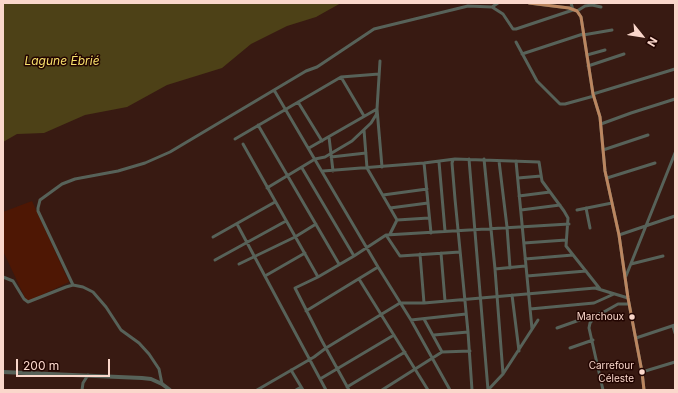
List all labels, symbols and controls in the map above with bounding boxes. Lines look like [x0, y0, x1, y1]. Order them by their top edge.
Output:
north arrow [622, 16, 662, 56]
text: N [644, 35, 661, 49]
water label: Lagune Ébrié [24, 54, 100, 68]
place label: Marchoux [577, 311, 624, 323]
marker: Marchoux [627, 312, 637, 322]
scale bar [18, 351, 112, 377]
text: 200 m [23, 358, 59, 373]
place label: Carrefour Céleste [589, 360, 634, 384]
marker: Carrefour Céleste [637, 367, 647, 377]

